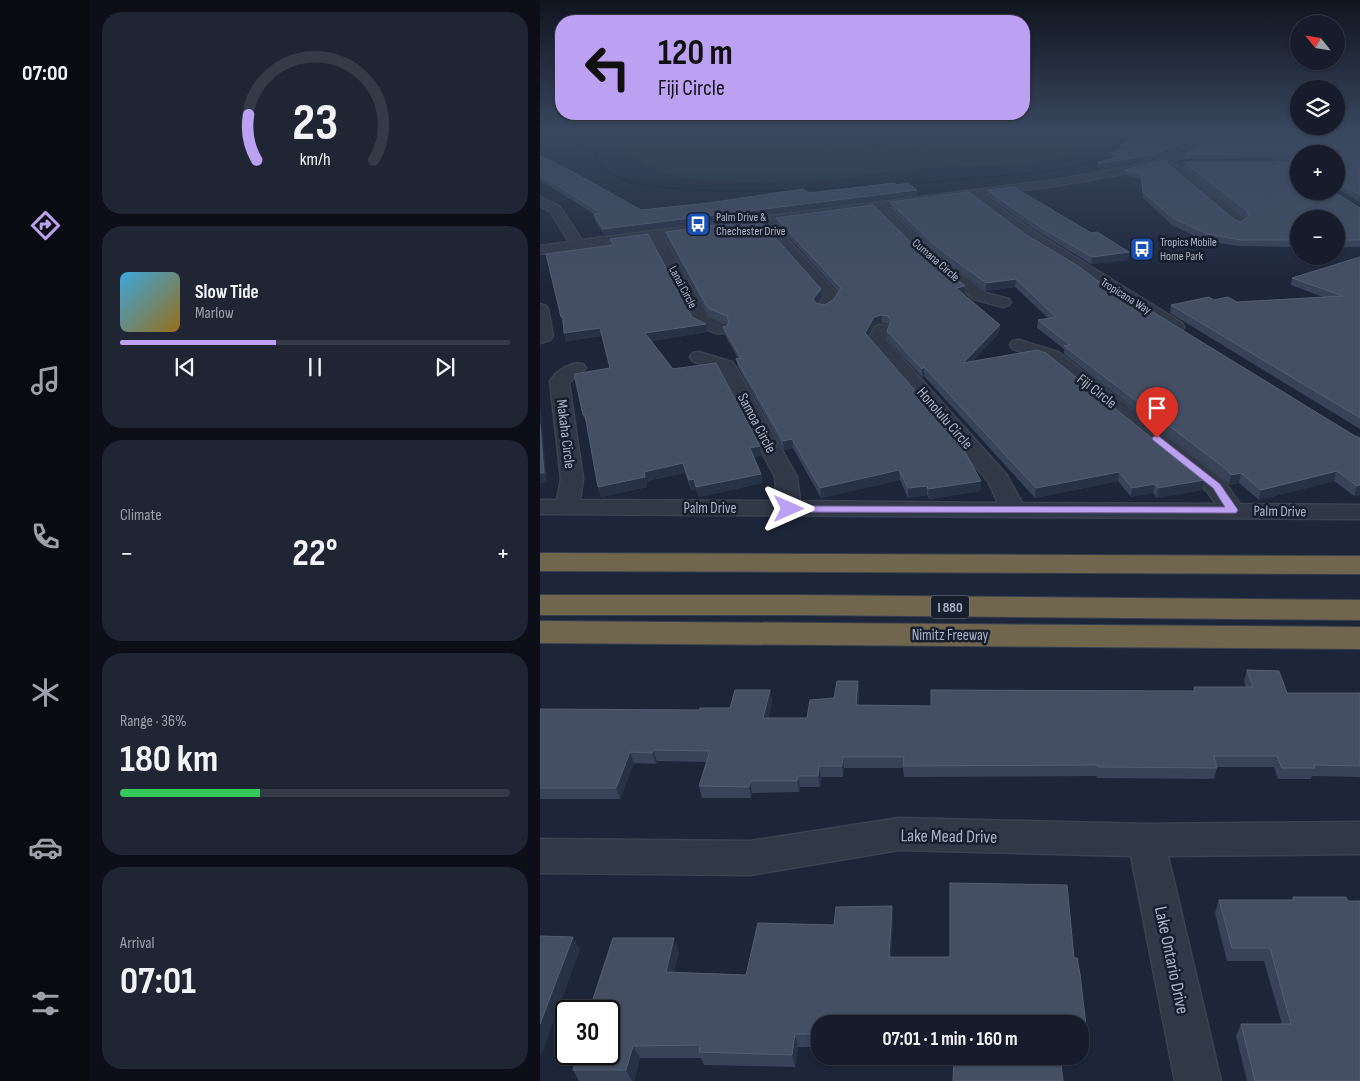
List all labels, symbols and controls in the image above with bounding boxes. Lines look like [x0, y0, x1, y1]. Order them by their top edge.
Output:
north arrow [1290, 15, 1345, 70]
map controls [1290, 15, 1345, 265]
text: 120 m [658, 32, 733, 75]
icon: left [575, 35, 640, 100]
text: 07:00 [22, 60, 68, 87]
text: Fiji Circle [658, 75, 725, 102]
button: layers [1290, 80, 1345, 135]
text: 23 [292, 92, 338, 155]
button: + [1290, 145, 1345, 200]
text: km/h [300, 149, 330, 170]
icon: directions [28, 208, 63, 243]
place label: Palm Drive & Chechester Drive [716, 210, 786, 239]
button: − [1290, 210, 1345, 265]
bus stop icon: Palm Drive & Chechester Drive [685, 211, 711, 237]
place label: Tropics Mobile Home Park [1160, 235, 1217, 264]
street label: Cumana Circle [909, 236, 963, 285]
bus stop icon: Tropics Mobile Home Park [1129, 236, 1155, 262]
street label: Lanai Circle [665, 263, 700, 311]
street label: Tropicana Way [1098, 275, 1154, 318]
text: Slow Tide [195, 281, 259, 304]
text: Marlow [195, 304, 234, 323]
icon: previous [171, 353, 199, 381]
icon: pause [301, 353, 329, 381]
icon: next [431, 353, 459, 381]
icon: music [28, 363, 63, 398]
street label: Fiji Circle [1073, 370, 1120, 413]
street label: Honolulu Circle [913, 383, 977, 453]
pin [1136, 387, 1178, 438]
street label: Samoa Circle [733, 390, 780, 456]
icon: arrive [1143, 394, 1171, 422]
street label: Makaha Circle [552, 398, 579, 470]
position arrow [762, 482, 814, 534]
street label: Palm Drive [684, 499, 736, 518]
street label: Palm Drive [1253, 502, 1307, 521]
text: Climate [120, 506, 162, 525]
icon: phone [28, 519, 63, 554]
text: 22° [292, 531, 338, 576]
text: − [120, 537, 134, 570]
text: + [496, 537, 510, 570]
road number: I 880 [931, 596, 969, 618]
street label: Nimitz Freeway [912, 626, 989, 645]
icon: climate [28, 675, 63, 710]
text: Range · 36% [120, 712, 187, 731]
text: 180 km [120, 737, 218, 782]
street label: Lake Mead Drive [900, 825, 998, 848]
icon: car [28, 830, 63, 865]
street label: Lake Ontario Drive [1150, 904, 1193, 1016]
text: Arrival [120, 934, 154, 953]
text: 07:01 [120, 959, 196, 1004]
icon: filters [28, 986, 63, 1021]
speed limit sign: 30 [555, 1000, 620, 1065]
text: 07:01 · 1 min · 160 m [882, 1028, 1018, 1051]

